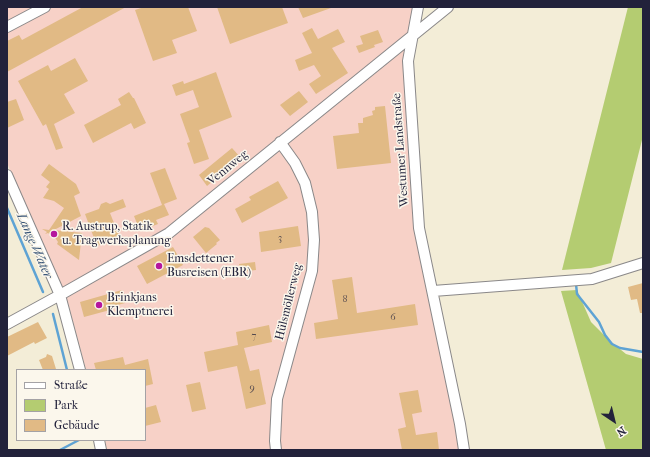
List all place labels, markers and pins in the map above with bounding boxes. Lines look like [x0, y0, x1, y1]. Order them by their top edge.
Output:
place label: R. Austrup, Statik u. Tragwerksplanung [62, 220, 171, 248]
marker: R. Austrup, Statik u. Tragwerksplanung [49, 229, 59, 239]
place label: Emsdettener Busreisen (EBR) [167, 252, 251, 280]
marker: Emsdettener Busreisen (EBR) [154, 261, 164, 271]
place label: Brinkjans Klemptnerei [107, 291, 173, 319]
marker: Brinkjans Klemptnerei [94, 300, 104, 310]

